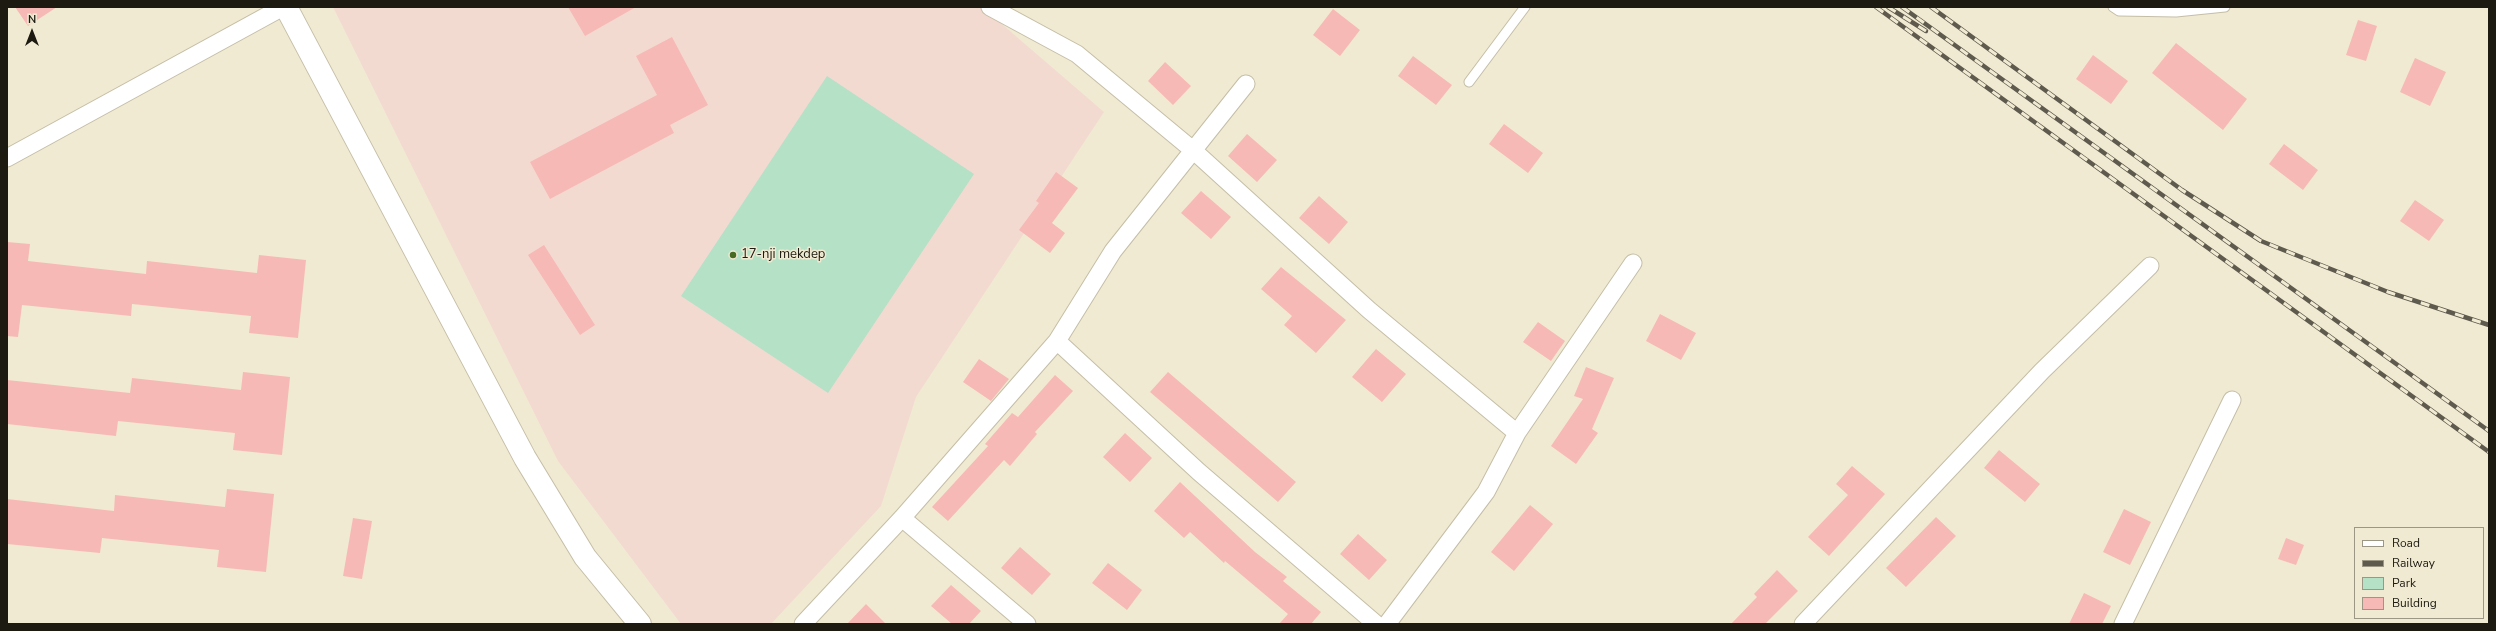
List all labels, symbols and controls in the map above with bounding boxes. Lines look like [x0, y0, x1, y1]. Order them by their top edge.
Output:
north arrow [12, 12, 52, 52]
text: N [28, 12, 36, 27]
place label: 17-nji mekdep [741, 247, 825, 263]
marker: 17-nji mekdep [728, 250, 738, 260]
legend [2354, 527, 2484, 619]
text: Road [2392, 535, 2420, 551]
text: Railway [2392, 555, 2435, 571]
text: Park [2392, 575, 2416, 591]
text: Building [2392, 595, 2437, 611]

